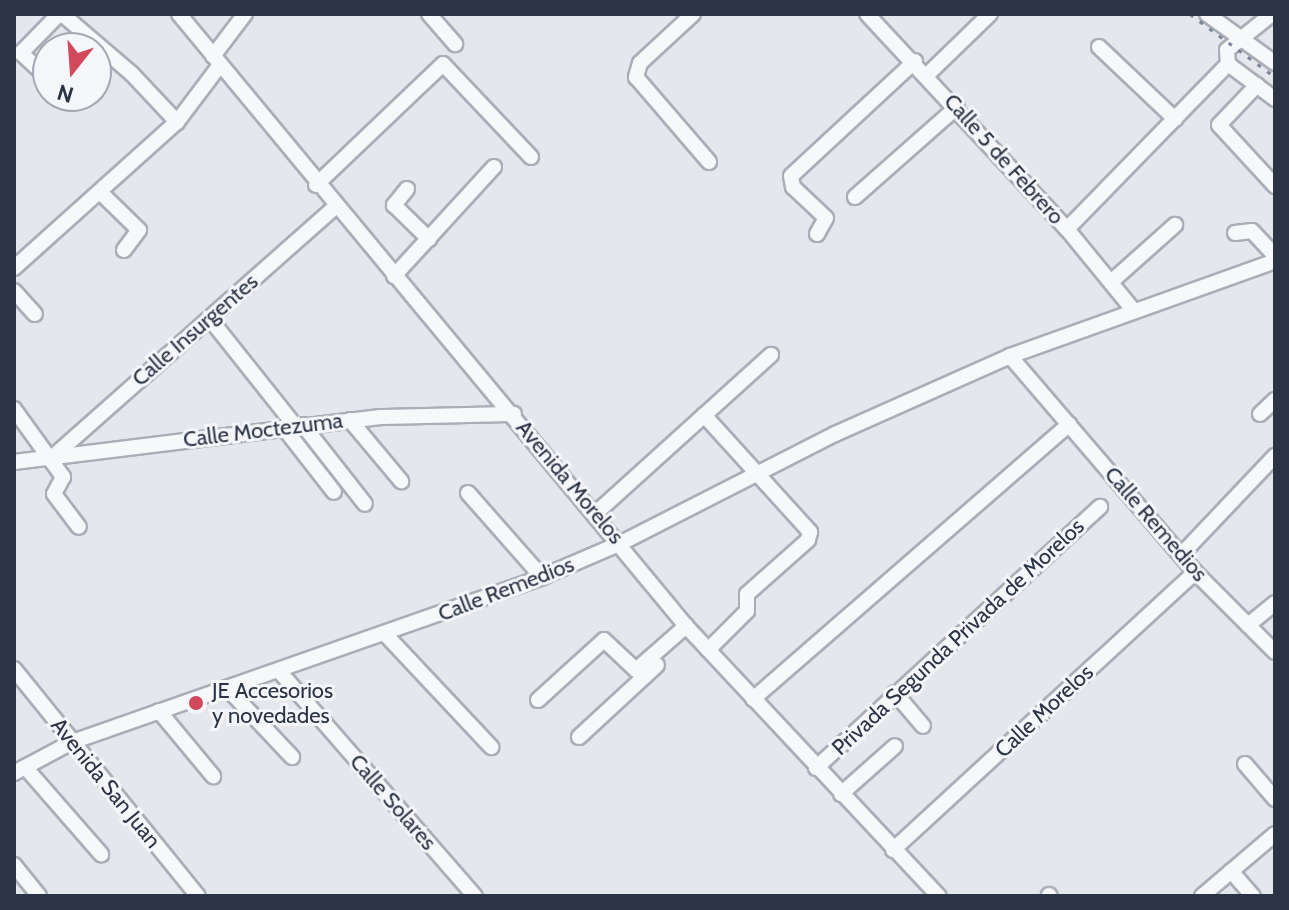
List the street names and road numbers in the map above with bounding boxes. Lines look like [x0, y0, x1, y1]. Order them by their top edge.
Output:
street label: Calle 5 de Febrero [938, 88, 1070, 230]
street label: Calle Insurgentes [127, 268, 263, 392]
street label: Calle Moctezuma [182, 407, 344, 453]
street label: Avenida Morelos [511, 415, 629, 549]
street label: Calle Remedios [1099, 461, 1213, 587]
street label: Privada Segunda Privada de Morelos [827, 513, 1089, 761]
street label: Calle Remedios [434, 551, 578, 627]
street label: Calle Morelos [989, 659, 1099, 763]
street label: Avenida San Juan [45, 713, 167, 853]
street label: Calle Solares [344, 749, 442, 855]

